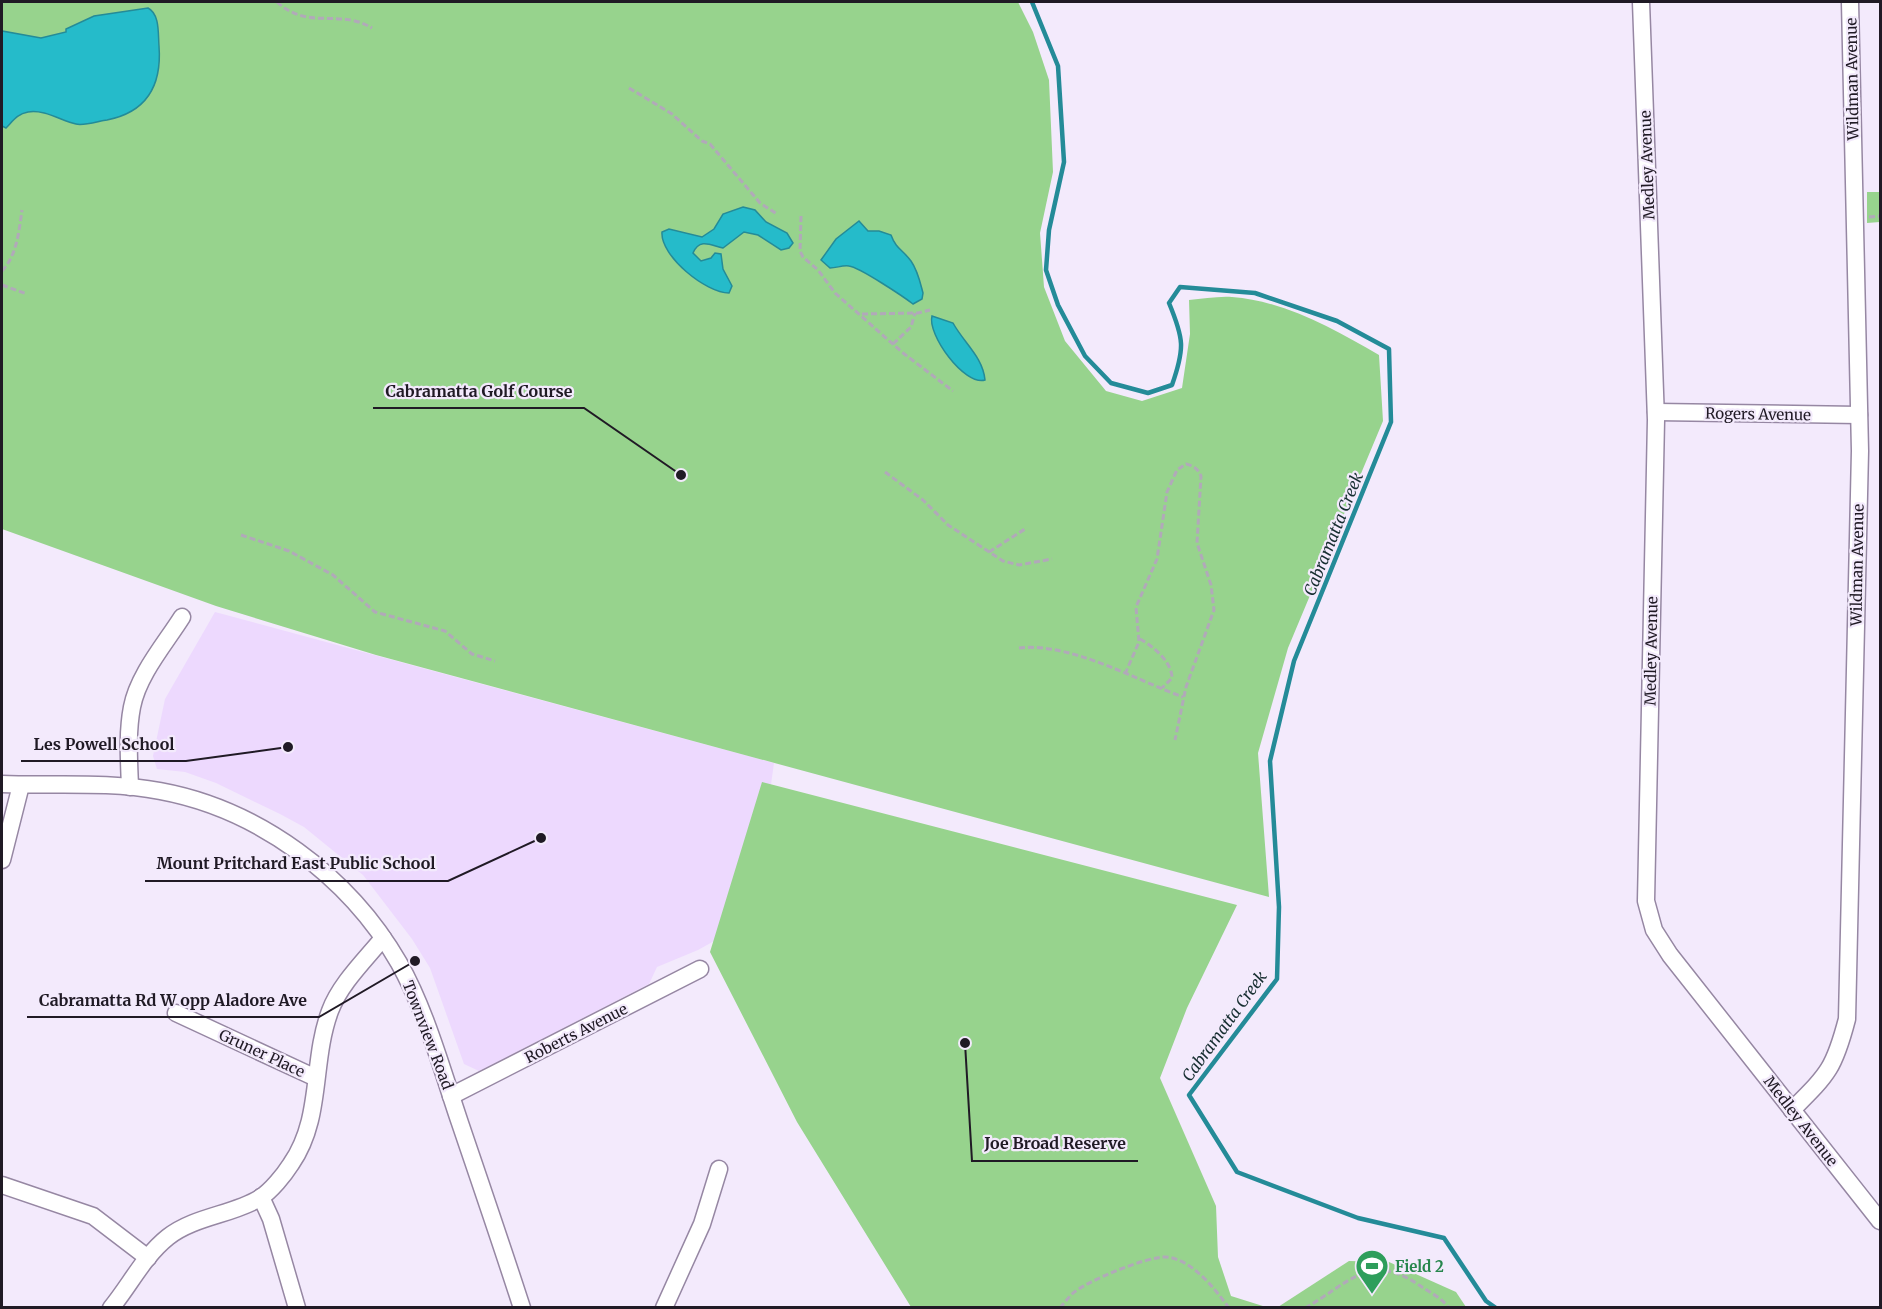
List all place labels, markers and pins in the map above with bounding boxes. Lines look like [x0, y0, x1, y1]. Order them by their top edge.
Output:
callout: Cabramatta Golf Course [373, 374, 584, 408]
callout: Les Powell School [21, 727, 186, 761]
callout: Mount Pritchard East Public School [145, 847, 448, 881]
callout: Cabramatta Rd W opp Aladore Ave [27, 983, 319, 1017]
callout: Joe Broad Reserve [972, 1127, 1138, 1161]
sports icon: Field 2 [1354, 1248, 1390, 1295]
place label: Field 2 [1395, 1257, 1444, 1276]

